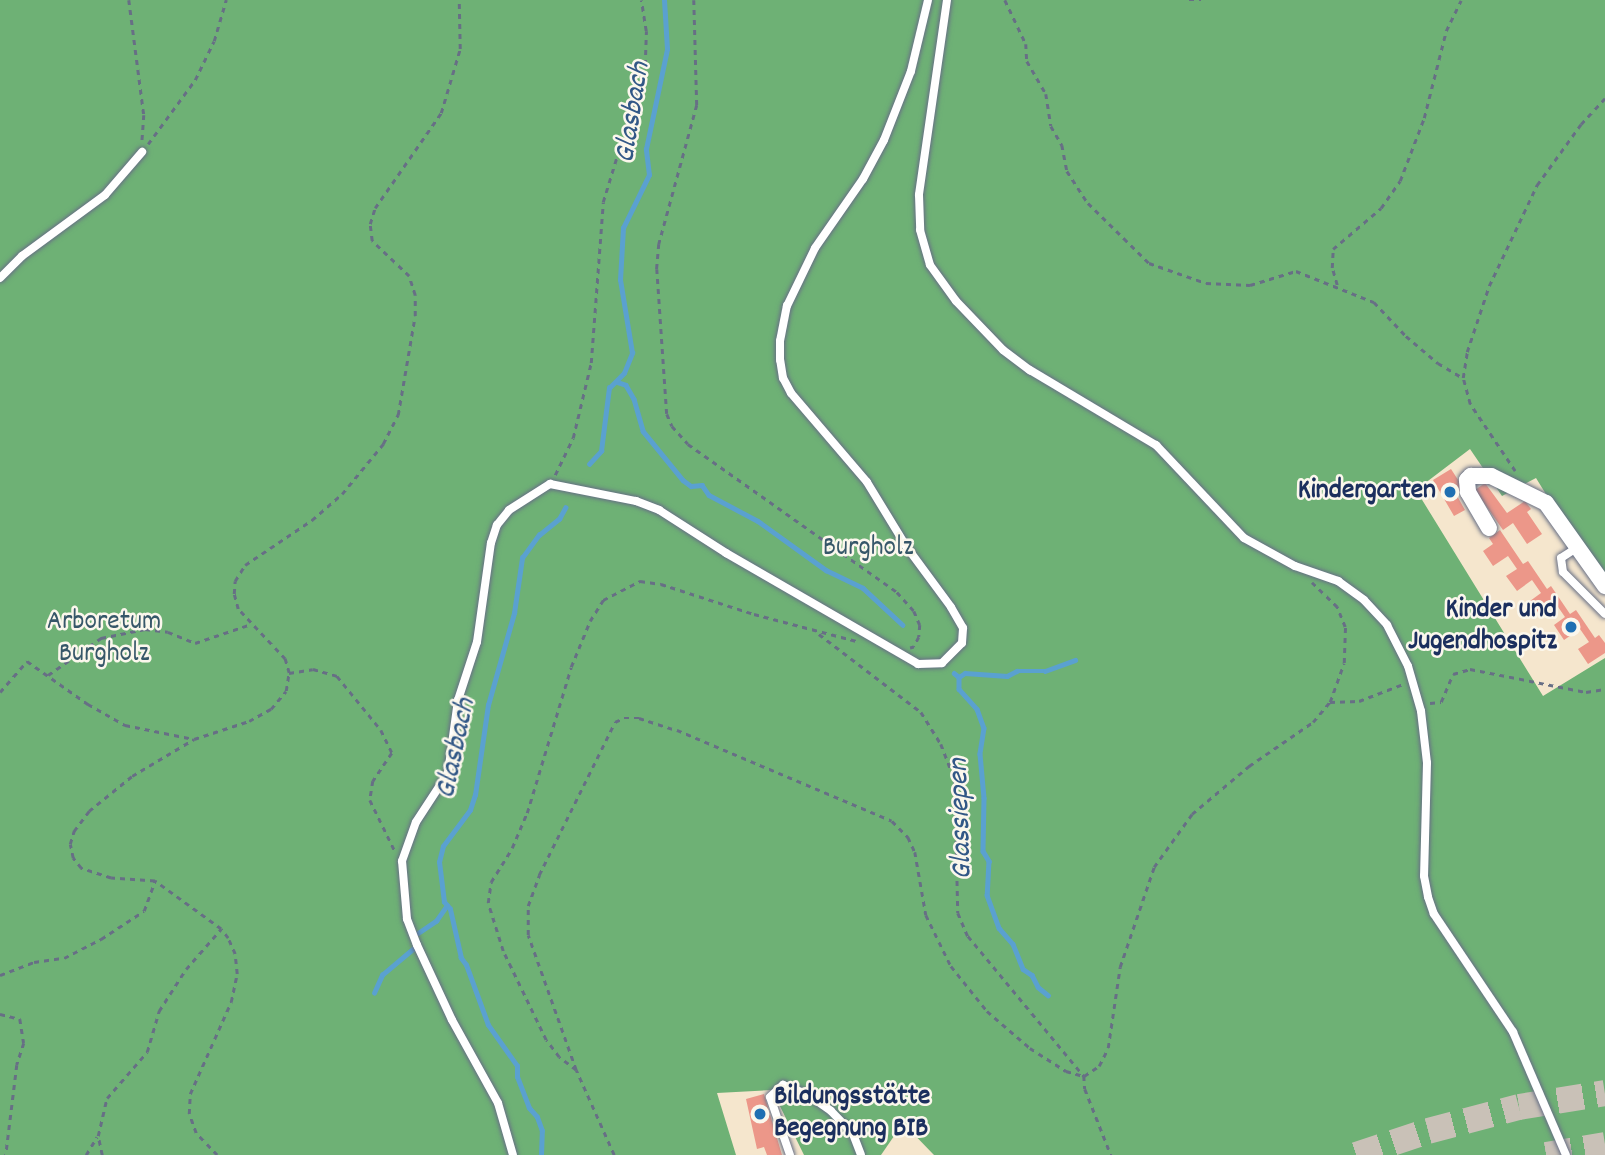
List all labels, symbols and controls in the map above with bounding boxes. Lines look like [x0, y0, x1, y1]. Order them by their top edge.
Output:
water label: Glasbach [609, 60, 661, 166]
place label: Kindergarten [1298, 475, 1436, 509]
marker: Kindergarten [1442, 484, 1458, 500]
park label: Burgholz [823, 532, 913, 566]
place label: Kinder und Jugendhospitz [1408, 594, 1557, 660]
park label: Arboretum Burgholz [47, 606, 161, 672]
marker: Kinder und Jugendhospitz [1563, 619, 1579, 635]
water label: Glasbach [430, 695, 486, 803]
water label: Glassiepen [943, 758, 983, 880]
place label: Bildungsstätte Begegnung BIB [774, 1081, 930, 1147]
marker: Bildungsstätte Begegnung BIB [752, 1106, 768, 1122]

